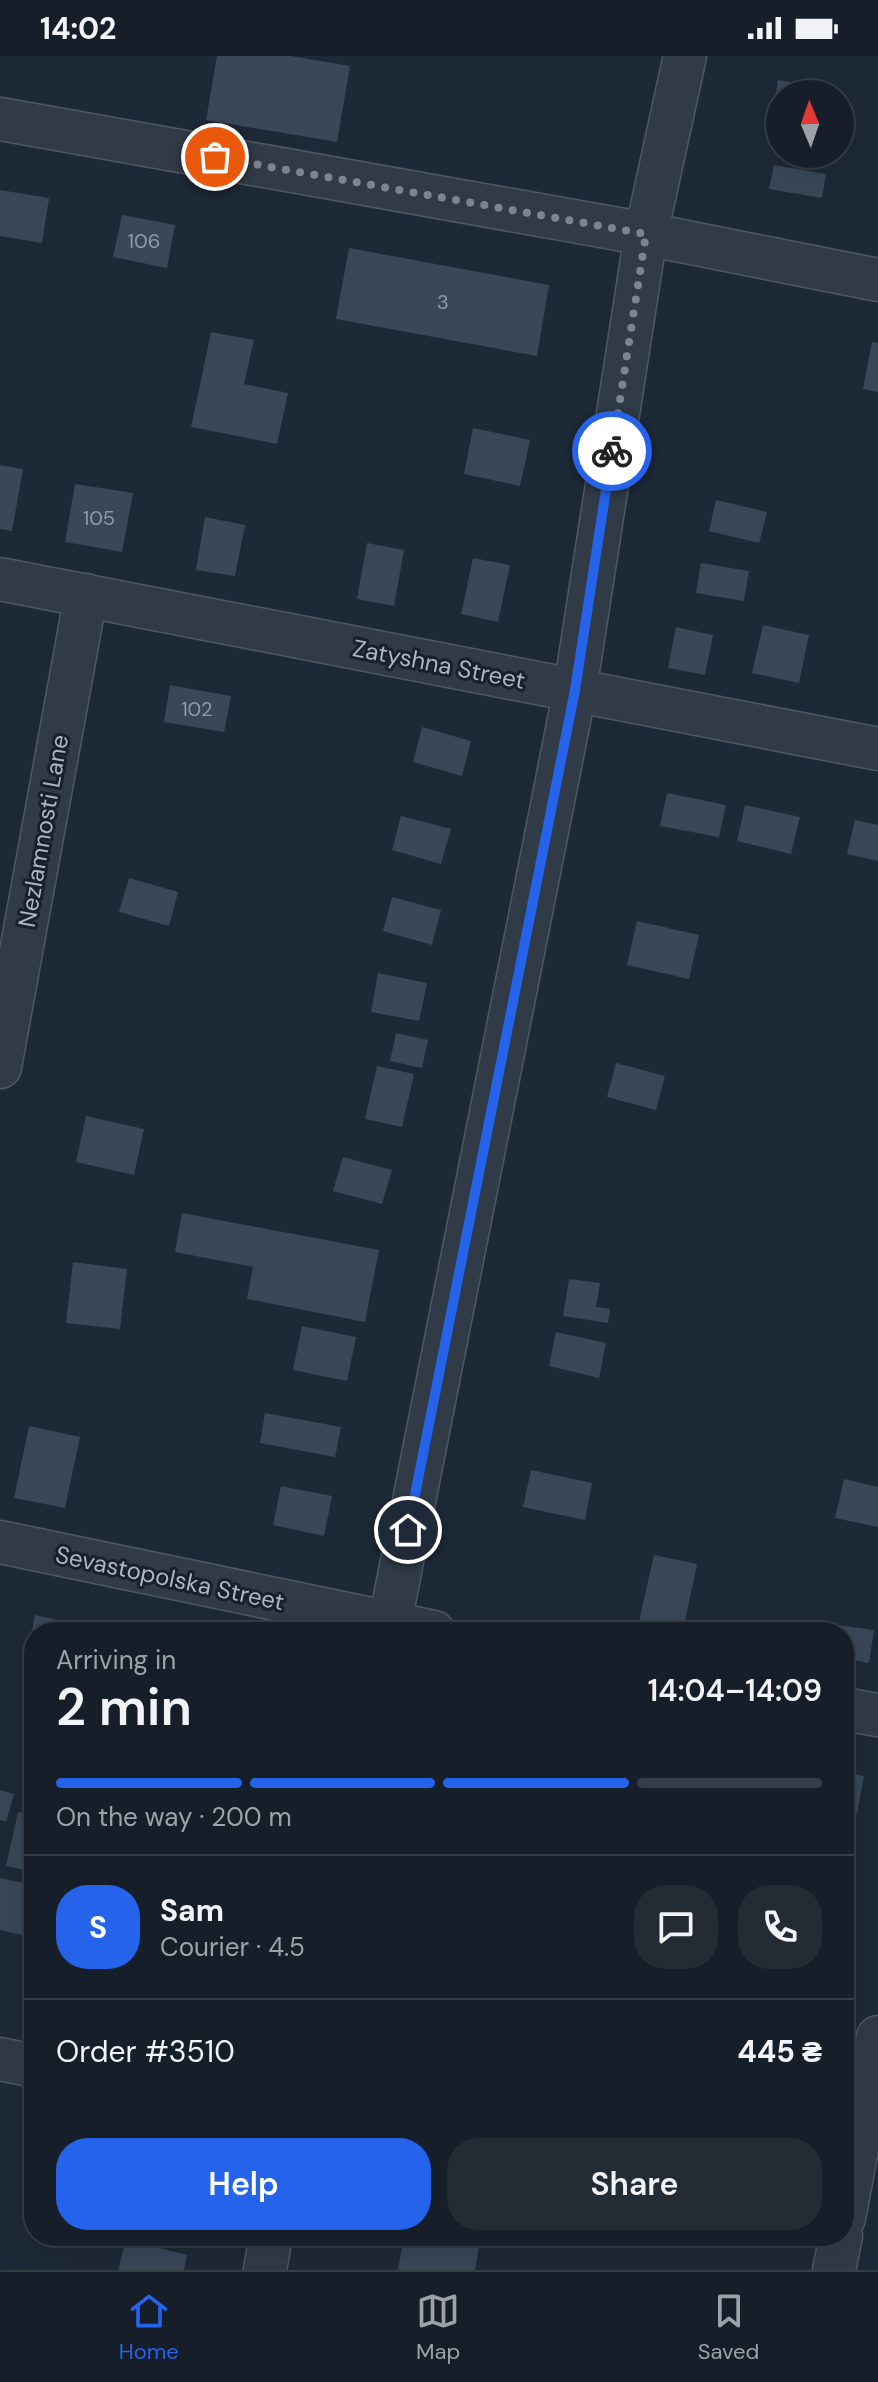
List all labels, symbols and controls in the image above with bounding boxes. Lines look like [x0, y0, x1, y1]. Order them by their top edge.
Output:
text: 14:02 [40, 9, 116, 48]
north arrow [766, 80, 854, 168]
map controls [766, 80, 854, 168]
pin [181, 123, 249, 191]
icon: bag [193, 135, 237, 179]
house number: 106 [128, 228, 160, 254]
house number: 3 [437, 289, 449, 315]
courier [572, 411, 652, 491]
icon: bike [590, 429, 634, 473]
house number: 105 [83, 505, 115, 531]
street label: Zatyshna Street [350, 632, 528, 696]
house number: 102 [181, 696, 213, 722]
street label: Nezlamnosti Lane [11, 732, 75, 930]
pin [374, 1496, 442, 1564]
icon: home [386, 1508, 430, 1552]
street label: Sevastopolska Street [53, 1539, 287, 1617]
text: Arriving in [56, 1643, 176, 1677]
text: 14:04–14:09 [648, 1671, 822, 1710]
text: 2 min [56, 1673, 192, 1741]
text: On the way · 200 m [56, 1800, 292, 1834]
button: chat [634, 1885, 718, 1969]
button: phone [738, 1885, 822, 1969]
text: Sam [160, 1891, 224, 1930]
text: S [89, 1908, 107, 1947]
text: Courier · 4.5 [160, 1930, 305, 1964]
text: Order #3510 [56, 2032, 235, 2071]
text: 445 ₴ [737, 2032, 822, 2071]
button: Help [56, 2138, 431, 2230]
button: Share [447, 2138, 822, 2230]
tab: Home [119, 2289, 179, 2366]
tab: Map [416, 2289, 460, 2366]
tab: Saved [698, 2289, 759, 2366]

